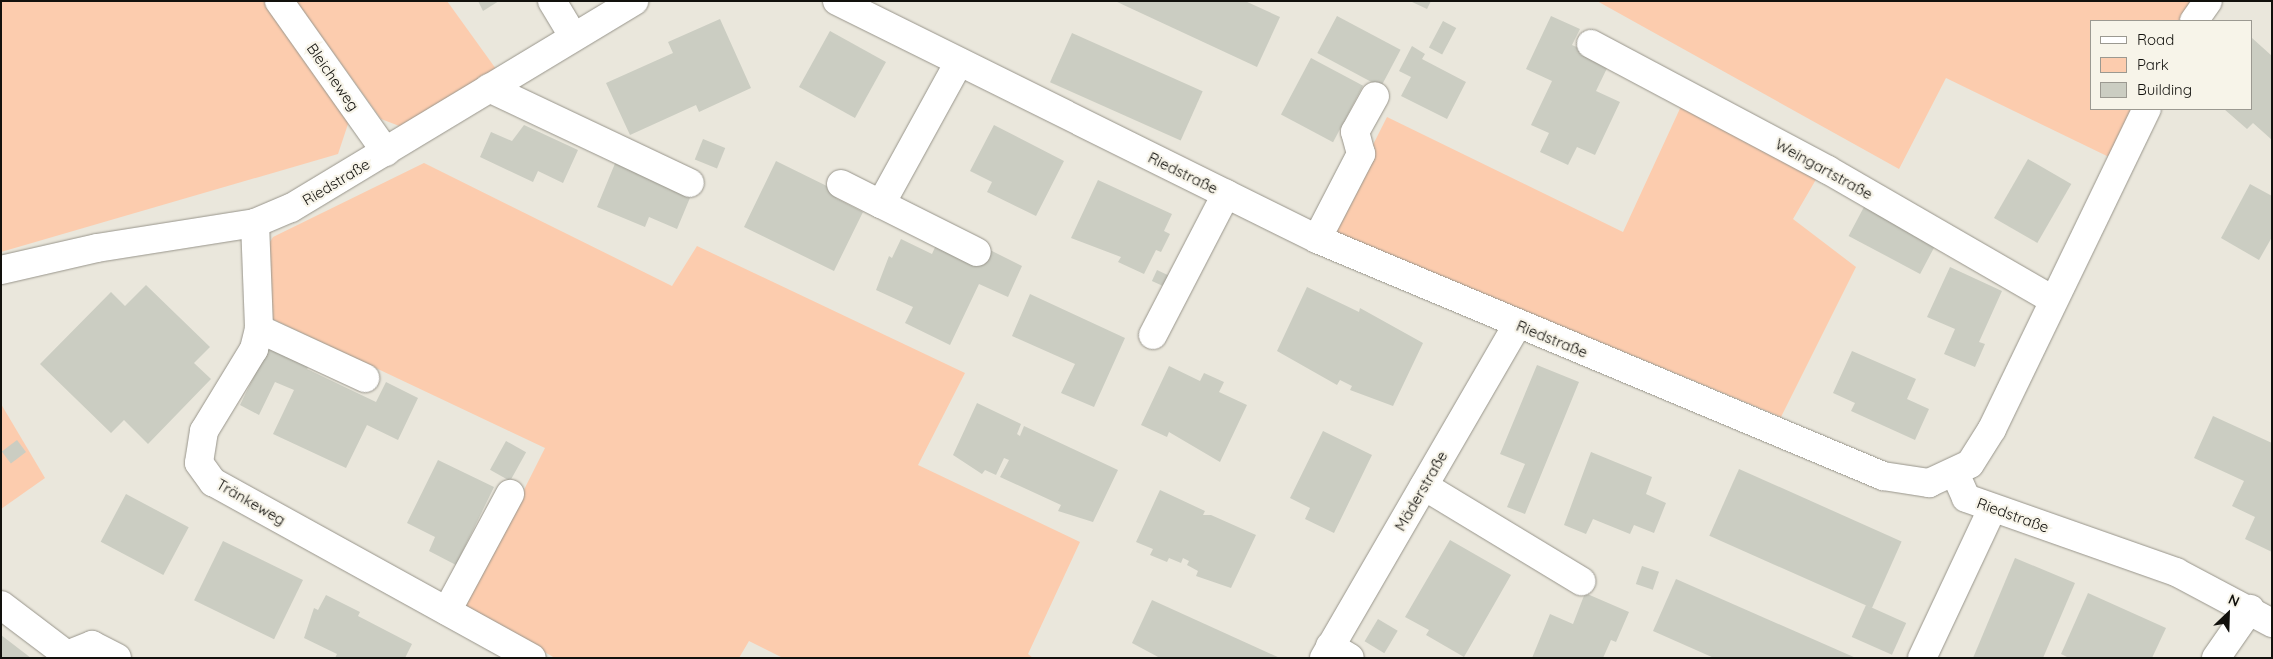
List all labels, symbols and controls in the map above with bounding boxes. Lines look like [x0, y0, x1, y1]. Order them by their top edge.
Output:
legend [2090, 20, 2253, 110]
text: Road [2137, 30, 2174, 49]
street label: Bleicheweg [303, 40, 363, 114]
text: Park [2137, 55, 2169, 74]
text: Building [2137, 80, 2192, 99]
street label: Weingartstraße [1772, 135, 1876, 203]
street label: Riedstraße [1145, 148, 1221, 198]
street label: Riedstraße [299, 155, 373, 209]
street label: Riedstraße [1514, 317, 1590, 361]
street label: Mäderstraße [1391, 448, 1451, 534]
street label: Tränkeweg [213, 475, 289, 529]
street label: Riedstraße [1975, 494, 2051, 536]
north arrow [2203, 589, 2253, 639]
text: N [2226, 590, 2242, 611]

